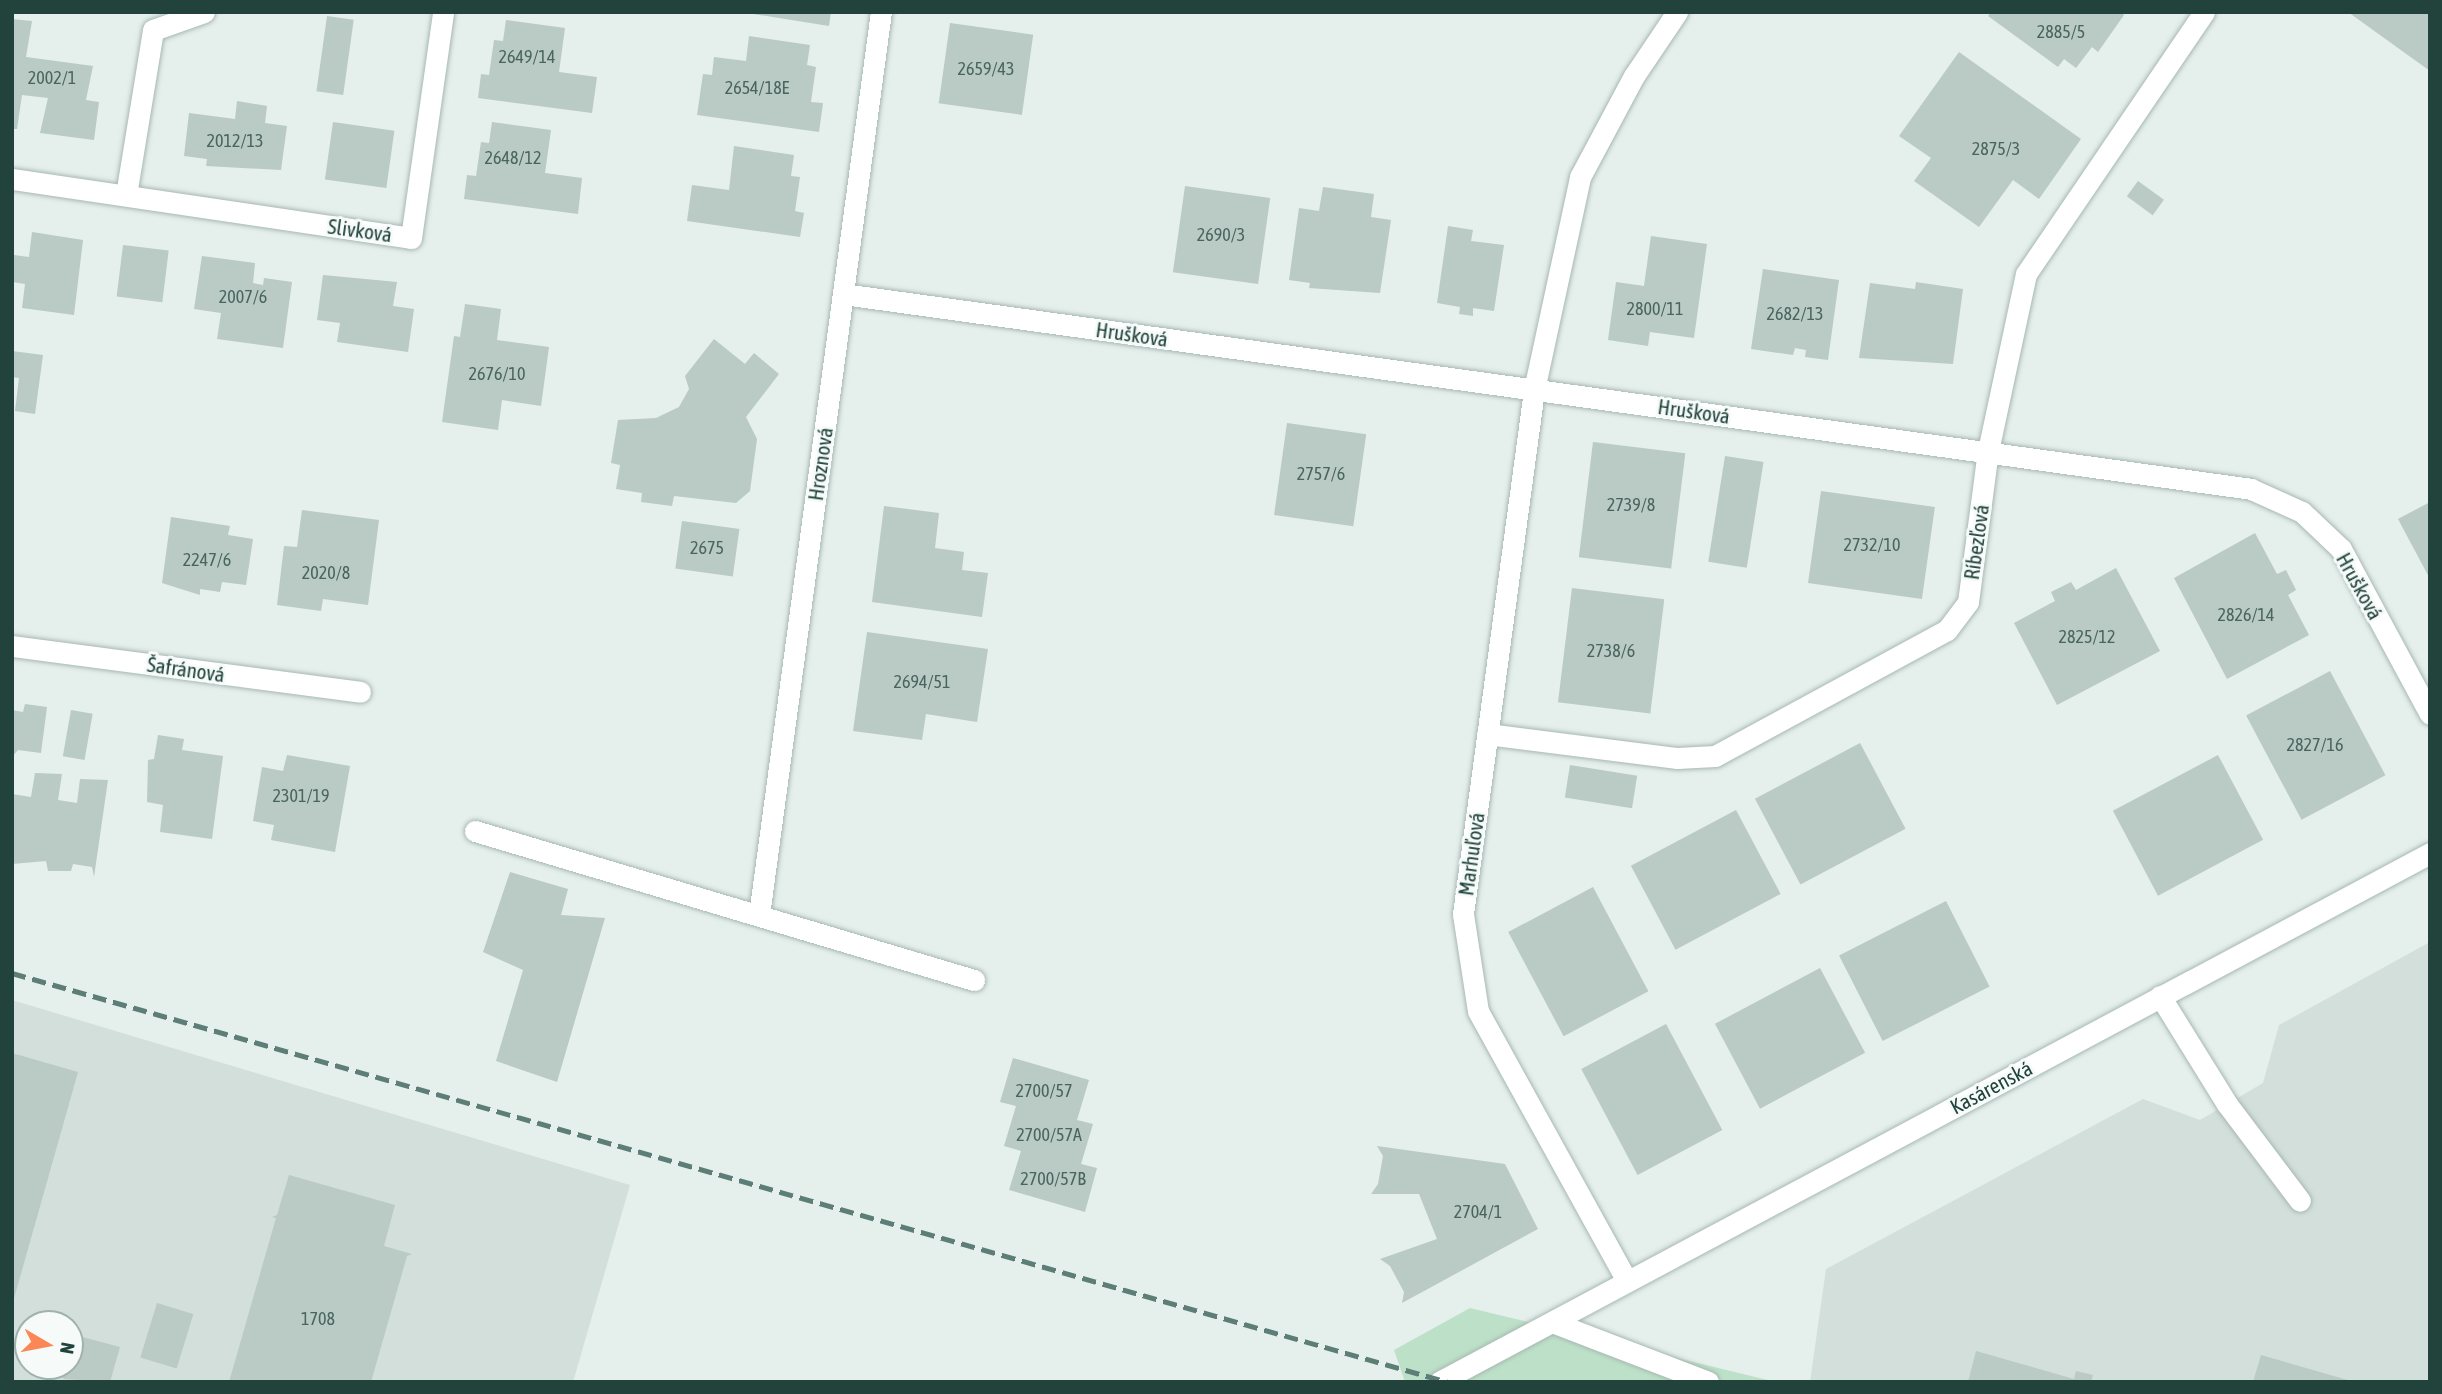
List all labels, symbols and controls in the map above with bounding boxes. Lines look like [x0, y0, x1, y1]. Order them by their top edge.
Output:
house number: 2885/5 [2037, 21, 2085, 43]
house number: 2649/14 [499, 46, 555, 68]
house number: 2659/43 [958, 58, 1014, 80]
house number: 2002/1 [28, 67, 76, 89]
house number: 2654/18E [725, 77, 789, 99]
house number: 2012/13 [207, 130, 263, 152]
house number: 2875/3 [1972, 138, 2020, 160]
house number: 2648/12 [485, 147, 541, 169]
street label: Slivková [326, 213, 394, 247]
house number: 2690/3 [1197, 224, 1245, 246]
house number: 2007/6 [219, 286, 267, 308]
house number: 2800/11 [1627, 298, 1683, 320]
house number: 2682/13 [1767, 303, 1823, 325]
street label: Hrušková [1094, 316, 1170, 352]
house number: 2676/10 [469, 363, 525, 385]
street label: Hrušková [1656, 393, 1732, 429]
street label: Hroznová [802, 426, 838, 502]
house number: 2757/6 [1297, 463, 1345, 485]
house number: 2739/8 [1607, 494, 1655, 516]
street label: Ríbezľová [1958, 503, 1994, 581]
house number: 2732/10 [1844, 534, 1900, 556]
house number: 2675 [690, 537, 724, 559]
street label: Hrušková [2331, 548, 2389, 624]
house number: 2247/6 [183, 549, 231, 571]
house number: 2020/8 [302, 562, 350, 584]
house number: 2826/14 [2218, 604, 2274, 626]
house number: 2825/12 [2059, 626, 2115, 648]
house number: 2738/6 [1587, 640, 1635, 662]
street label: Šafránová [146, 651, 226, 687]
house number: 2694/51 [894, 671, 950, 693]
house number: 2827/16 [2287, 734, 2343, 756]
house number: 2301/19 [273, 785, 329, 807]
street label: Marhuľová [1453, 811, 1489, 897]
street label: Kasárenská [1946, 1055, 2036, 1119]
house number: 2700/57 [1016, 1080, 1072, 1102]
house number: 2700/57A [1016, 1124, 1082, 1146]
house number: 2700/57B [1020, 1168, 1086, 1190]
house number: 2704/1 [1454, 1201, 1502, 1223]
house number: 1708 [301, 1308, 335, 1330]
north arrow [14, 1310, 84, 1380]
text: N [56, 1341, 80, 1356]

